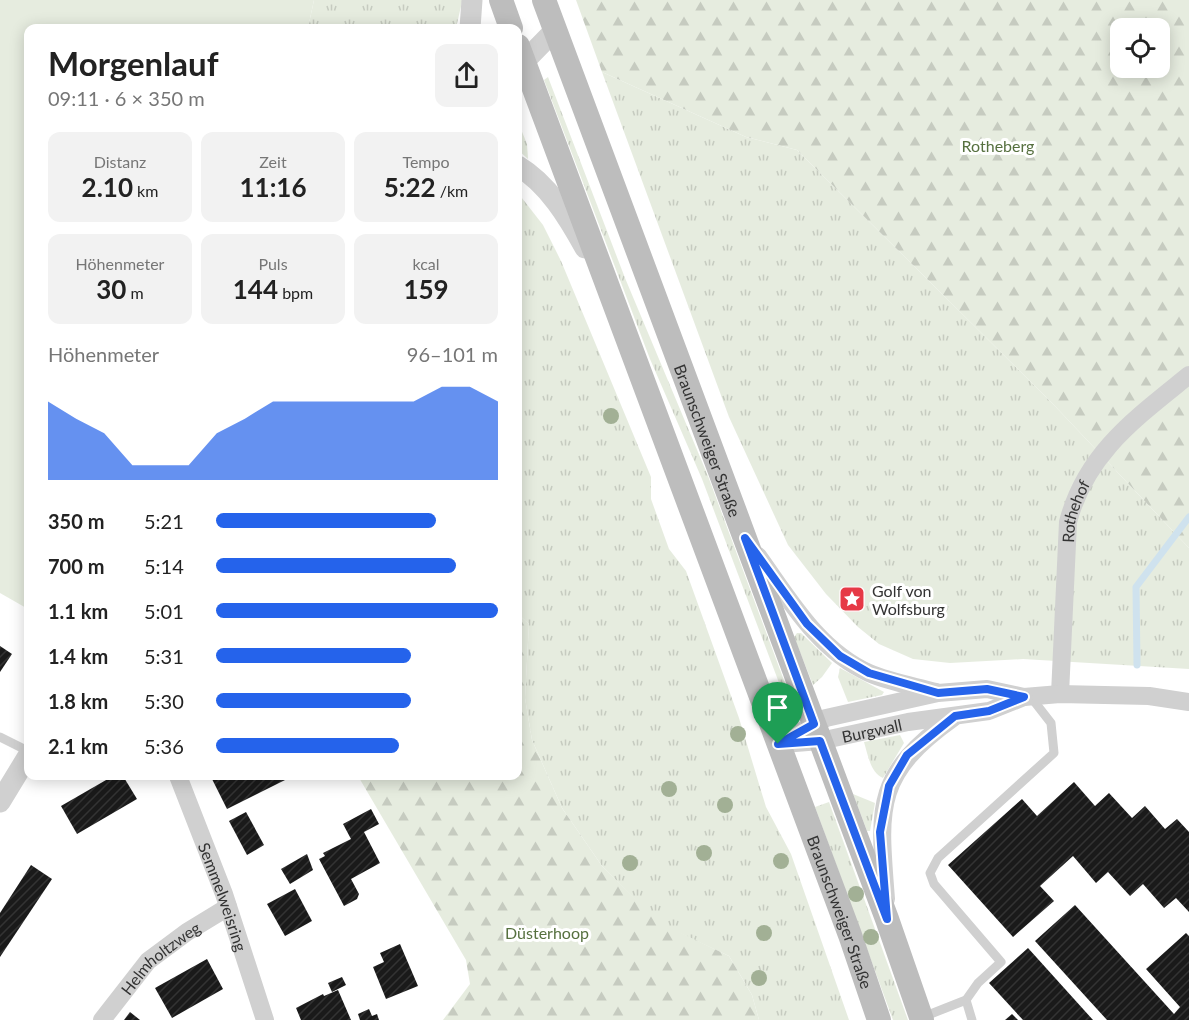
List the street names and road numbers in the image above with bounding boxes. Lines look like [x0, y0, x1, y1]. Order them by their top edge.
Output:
street label: Braunschweiger Straße [671, 361, 746, 519]
street label: Rothehof [1058, 476, 1093, 543]
street label: Burgwall [840, 714, 904, 746]
street label: Braunschweiger Straße [804, 833, 877, 991]
street label: Semmelweisring [195, 839, 251, 954]
street label: Helmholtzweg [116, 917, 203, 998]

